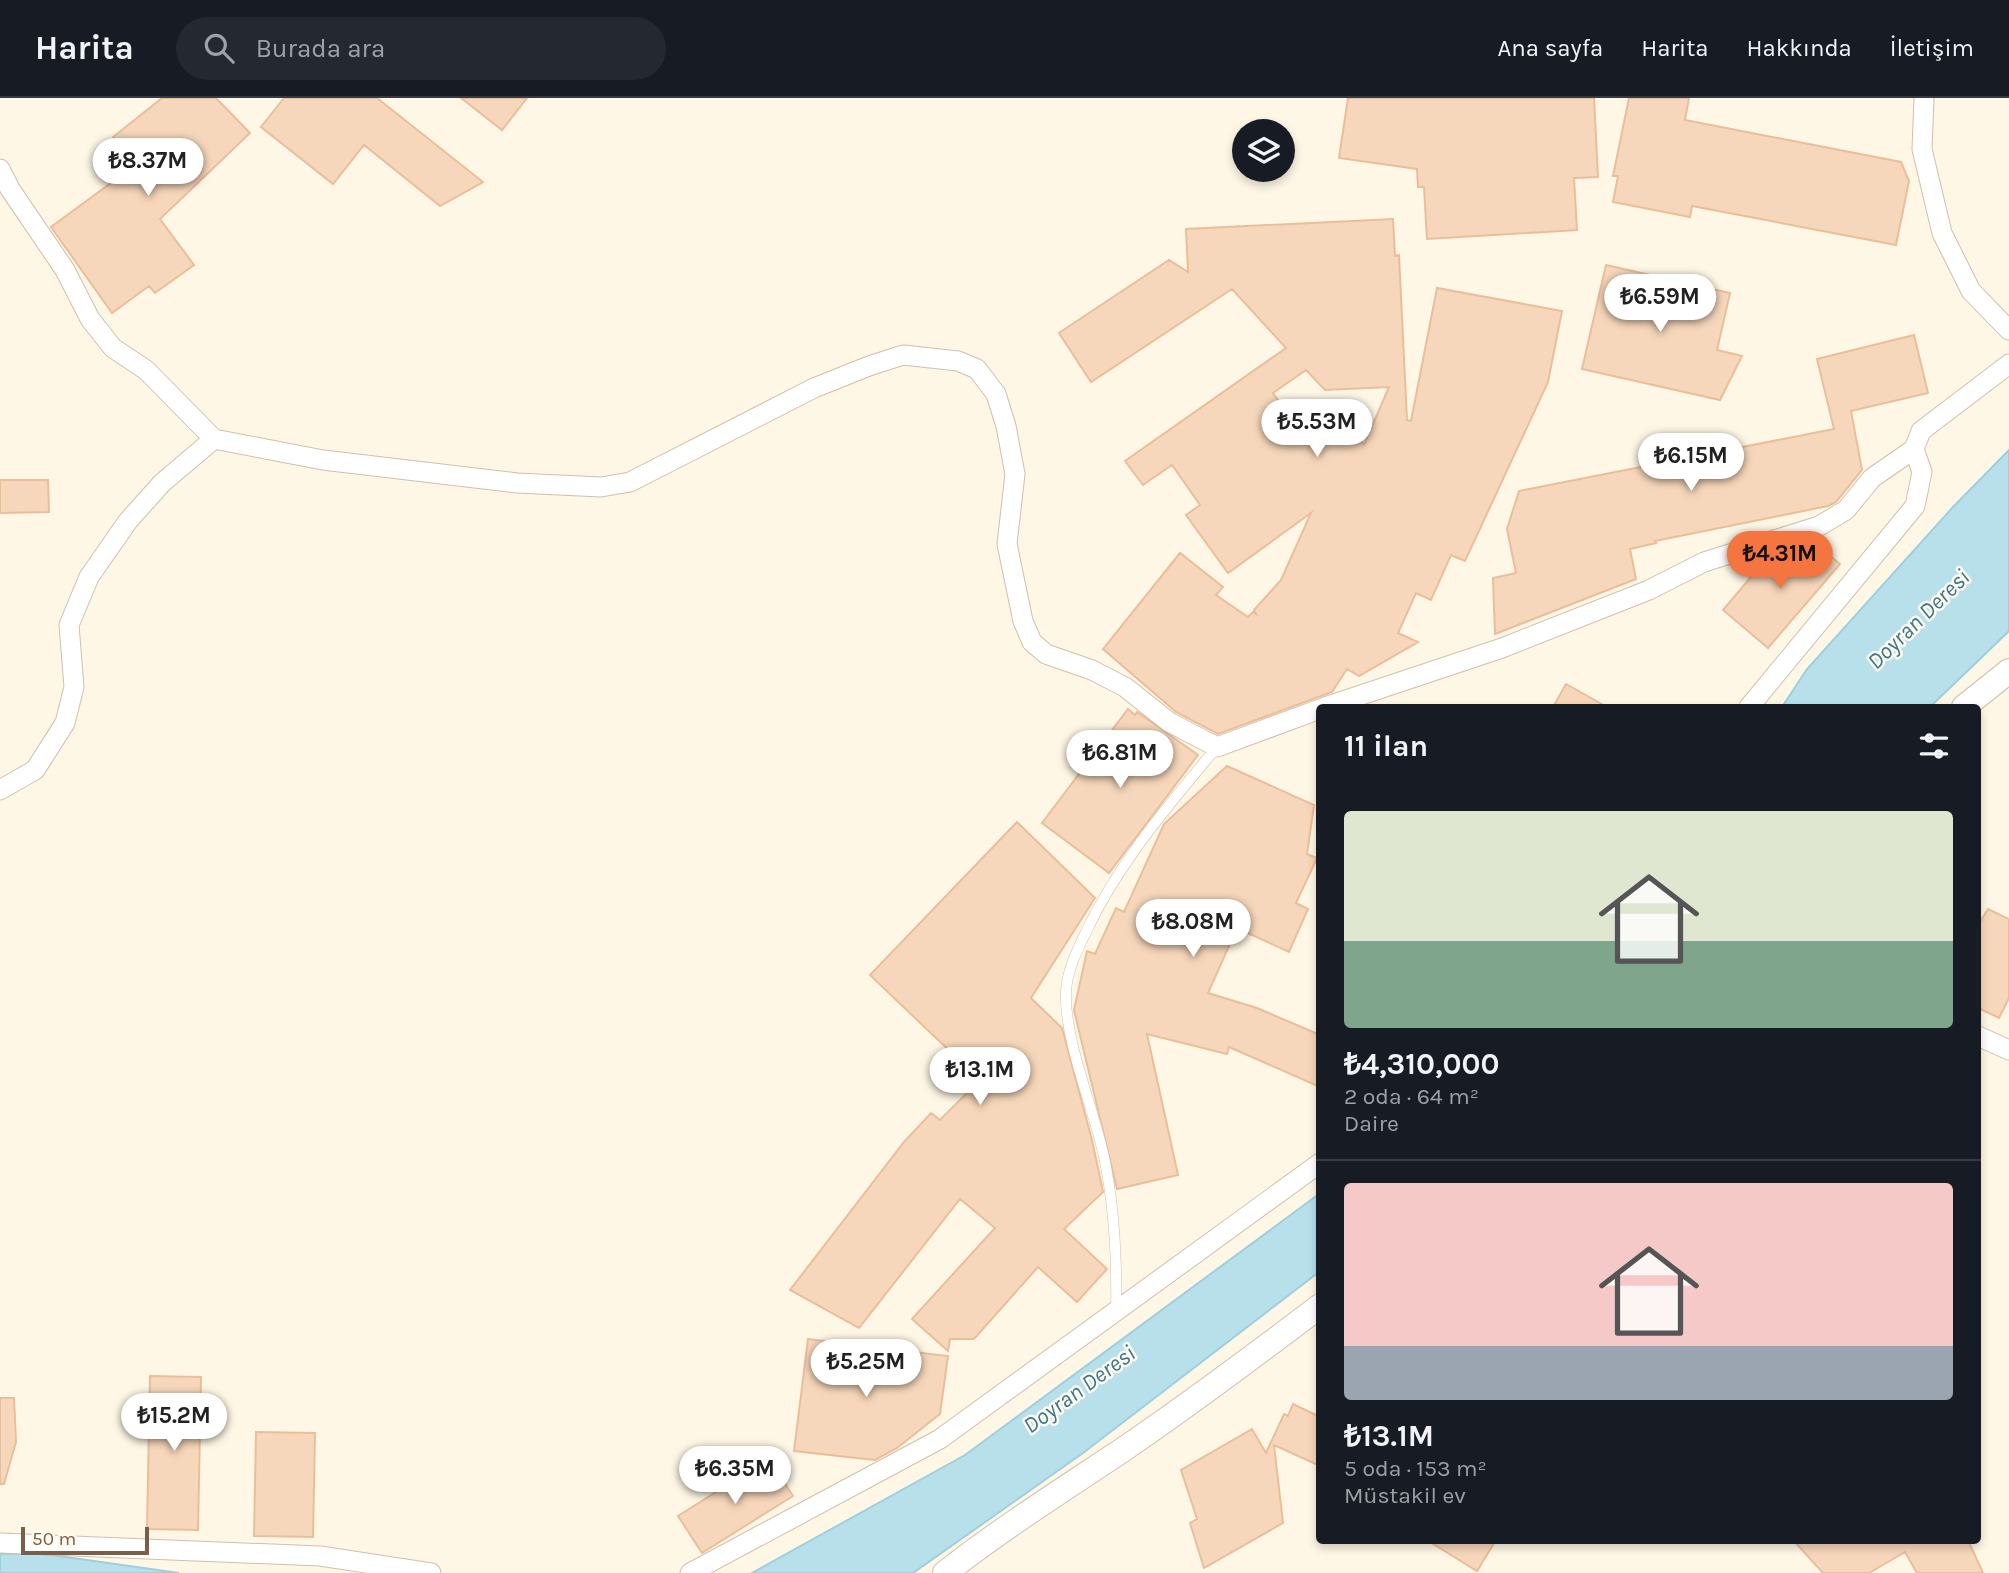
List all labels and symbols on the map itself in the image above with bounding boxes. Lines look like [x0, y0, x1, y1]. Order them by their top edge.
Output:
pin: ₺8.37M [91, 139, 205, 198]
pin: ₺6.59M [1603, 274, 1717, 334]
pin: ₺5.53M [1260, 400, 1374, 459]
pin: ₺6.15M [1634, 434, 1748, 493]
pin: ₺4.31M [1723, 532, 1837, 591]
water label: Doyran Deresi [1862, 564, 1975, 675]
pin: ₺6.81M [1063, 730, 1177, 790]
pin: ₺8.08M [1136, 900, 1250, 959]
pin: ₺13.1M [923, 1048, 1037, 1107]
pin: ₺5.25M [809, 1340, 923, 1399]
water label: Doyran Deresi [1018, 1340, 1141, 1439]
pin: ₺15.2M [117, 1394, 231, 1453]
pin: ₺6.35M [678, 1446, 792, 1506]
scale bar [21, 1524, 149, 1556]

